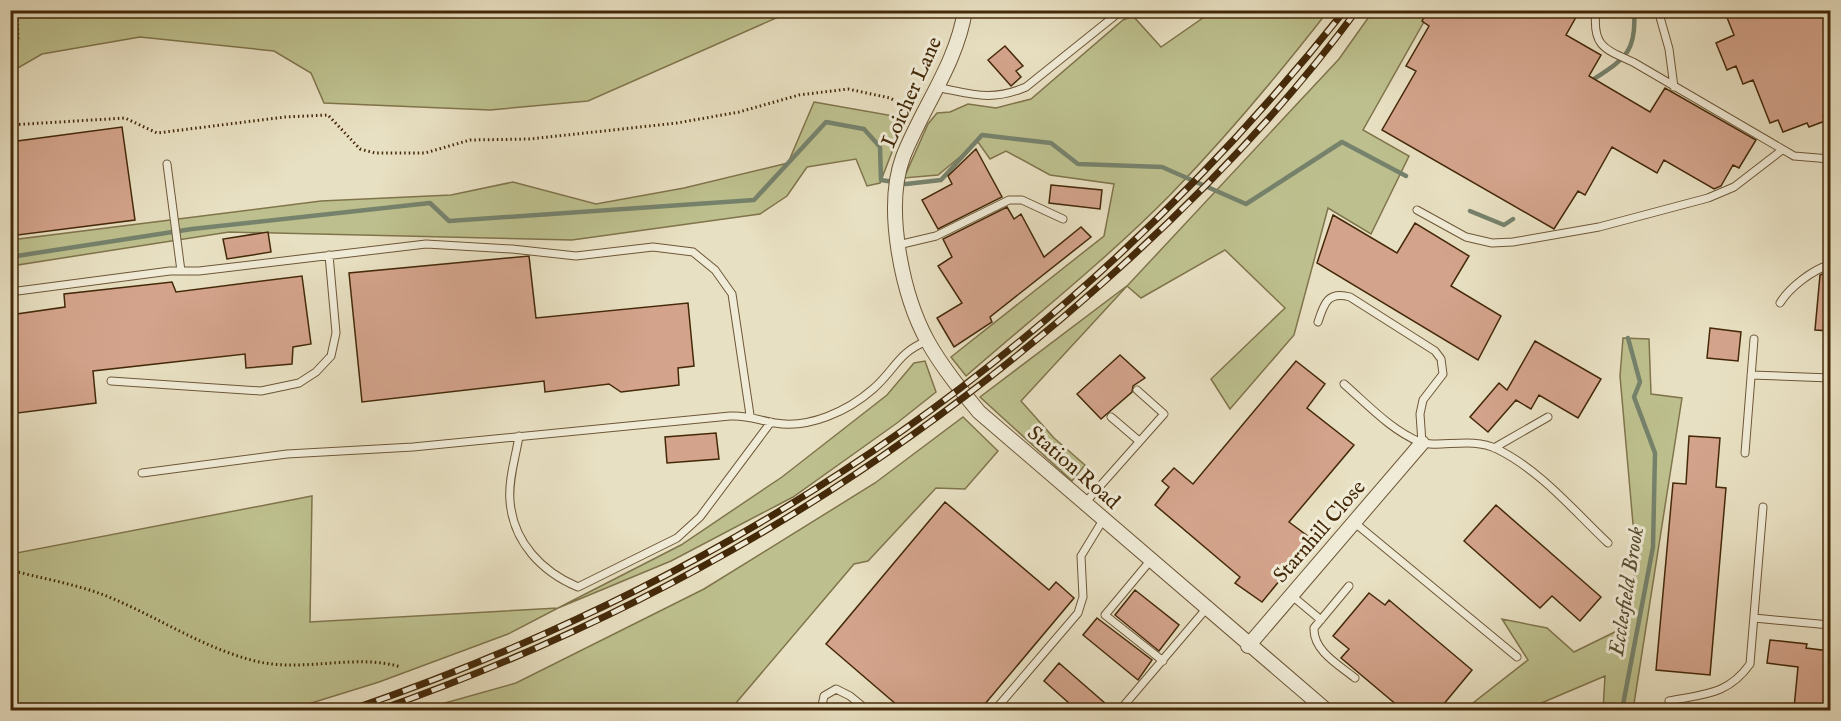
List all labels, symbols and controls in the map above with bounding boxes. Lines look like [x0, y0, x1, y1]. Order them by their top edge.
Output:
street label: Loicher Lane [876, 33, 949, 152]
street label: Station Road [1021, 420, 1126, 516]
street label: Starnhill Close [1268, 475, 1372, 589]
water label: Ecclesfield Brook [1603, 524, 1651, 659]

